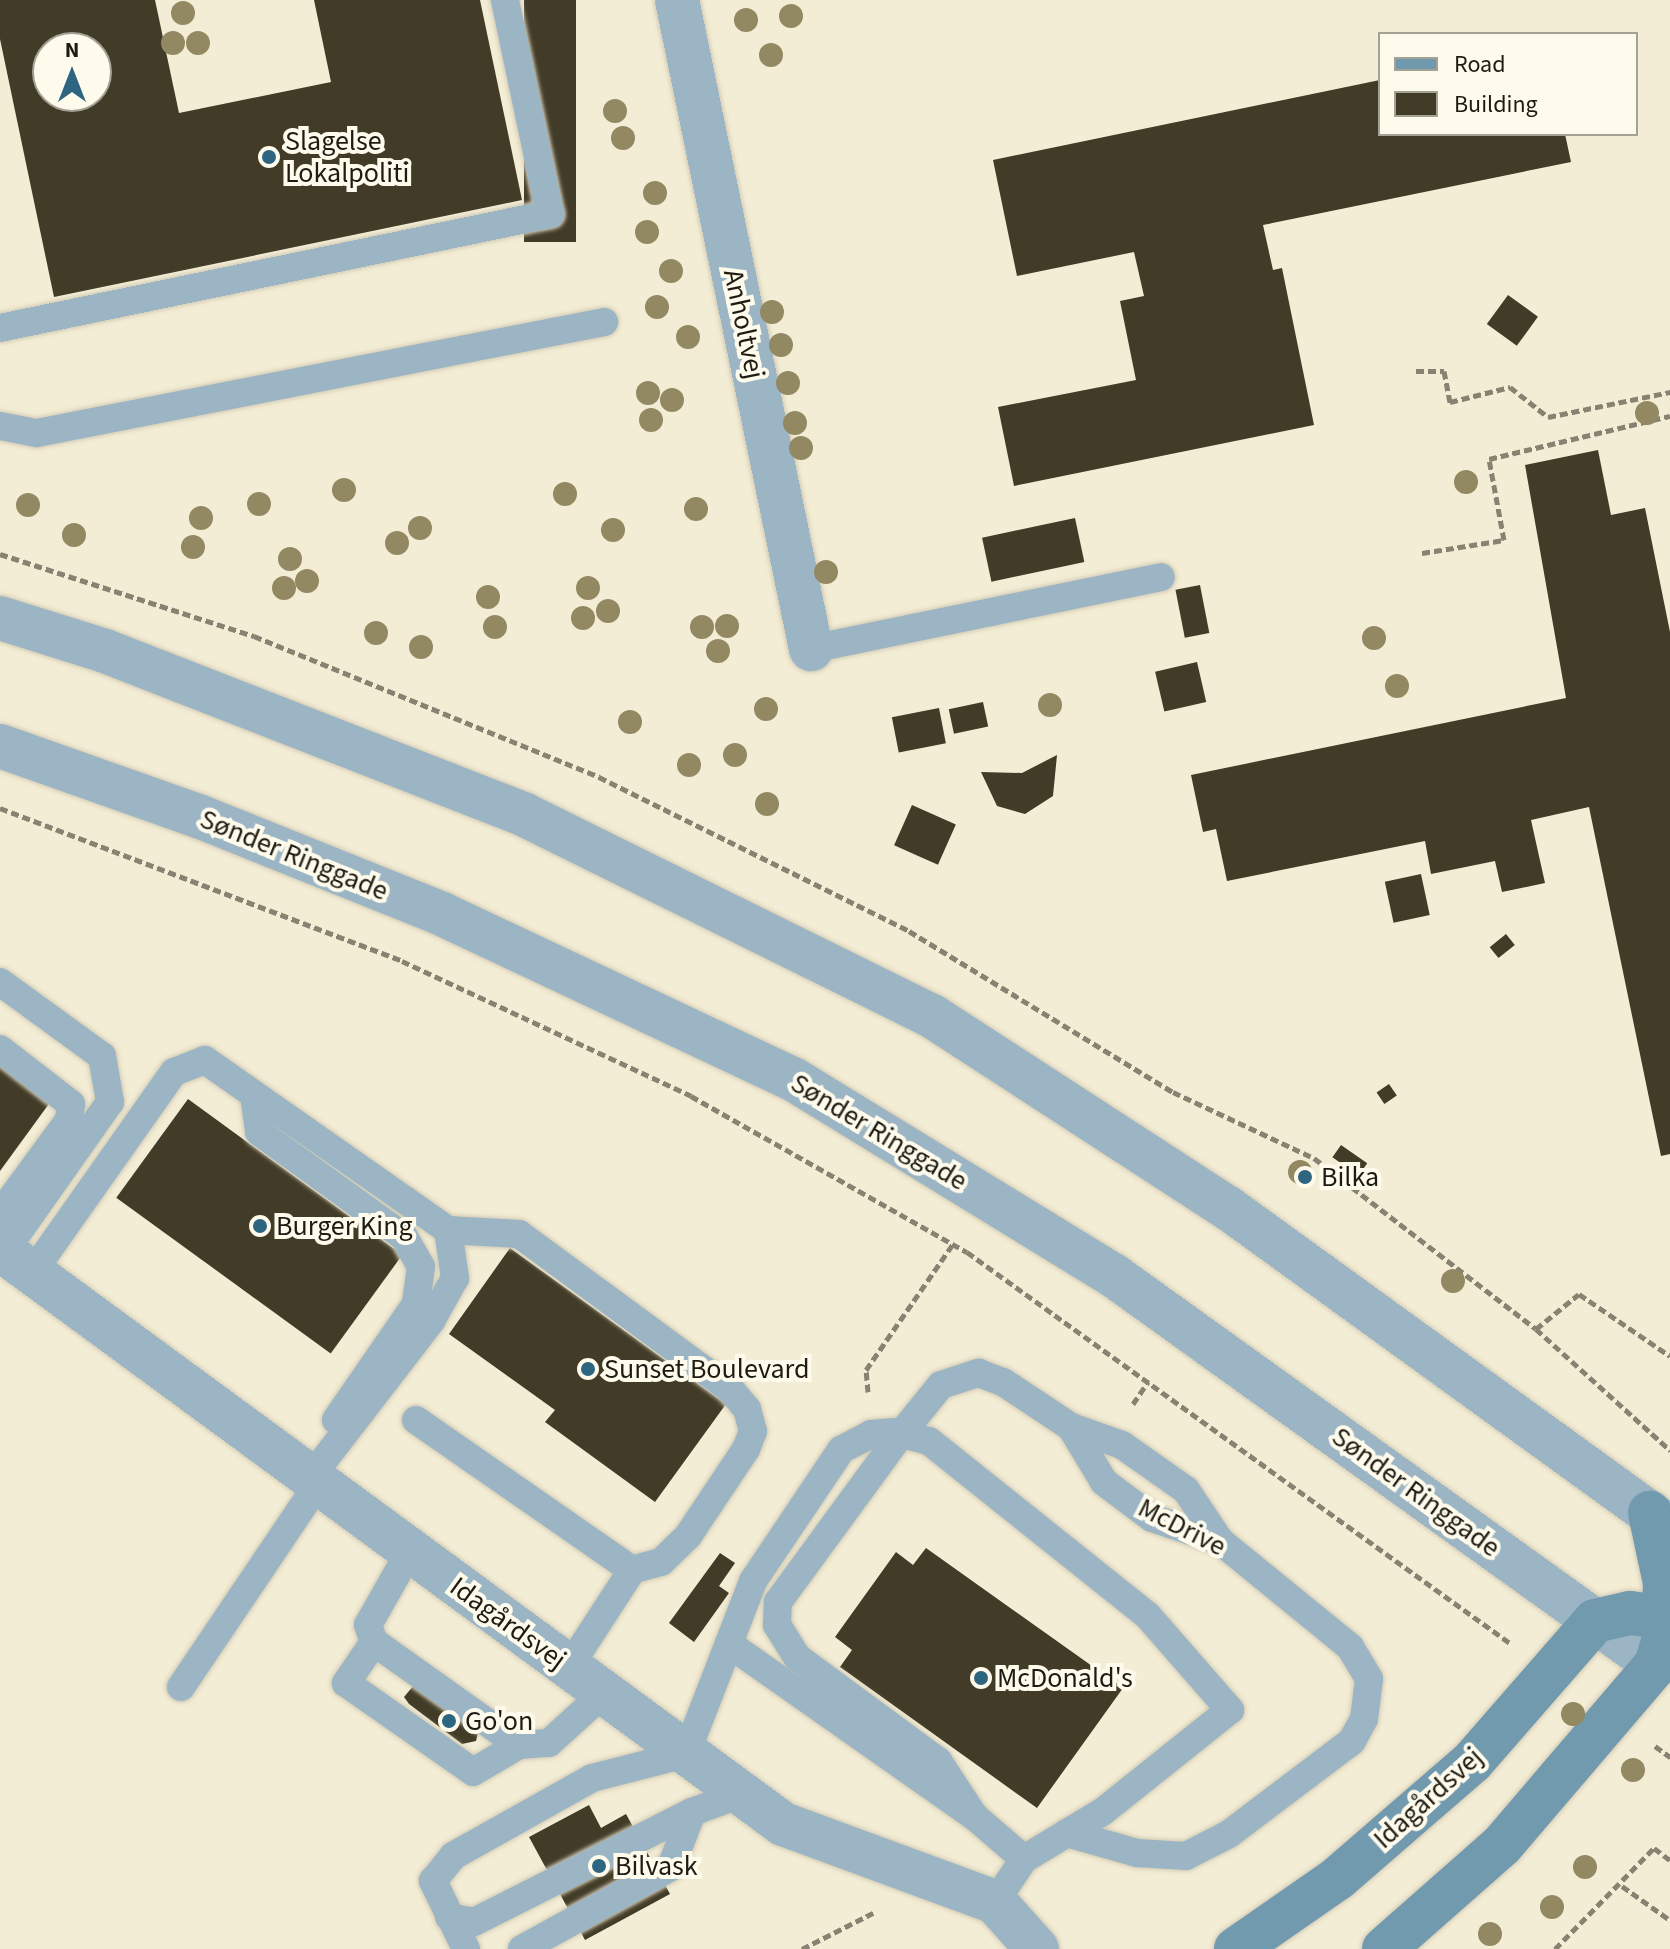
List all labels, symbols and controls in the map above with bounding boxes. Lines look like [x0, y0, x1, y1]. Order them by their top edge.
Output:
north arrow [32, 32, 112, 112]
legend [1378, 32, 1638, 136]
text: N [65, 34, 79, 66]
text: Road [1454, 47, 1506, 82]
text: Building [1454, 87, 1538, 122]
place label: Slagelse Lokalpoliti [285, 124, 409, 190]
marker: Slagelse Lokalpoliti [260, 148, 278, 166]
street label: Anholtvej [716, 266, 772, 382]
street label: Sønder Ringgade [195, 802, 393, 908]
street label: Sønder Ringgade [785, 1066, 973, 1198]
place label: Bilka [1321, 1160, 1379, 1194]
marker: Bilka [1296, 1168, 1314, 1186]
place label: Burger King [276, 1209, 413, 1243]
marker: Burger King [251, 1217, 269, 1235]
place label: Sunset Boulevard [604, 1352, 810, 1386]
marker: Sunset Boulevard [579, 1360, 597, 1378]
street label: Sønder Ringgade [1325, 1420, 1507, 1564]
street label: McDrive [1133, 1491, 1231, 1563]
street label: Idagårdsvej [443, 1570, 573, 1676]
place label: McDonald's [997, 1661, 1133, 1695]
marker: McDonald's [972, 1669, 990, 1687]
place label: Go'on [465, 1704, 533, 1738]
marker: Go'on [440, 1712, 458, 1730]
street label: Idagårdsvej [1366, 1740, 1490, 1856]
place label: Bilvask [615, 1849, 698, 1883]
marker: Bilvask [590, 1857, 608, 1875]

